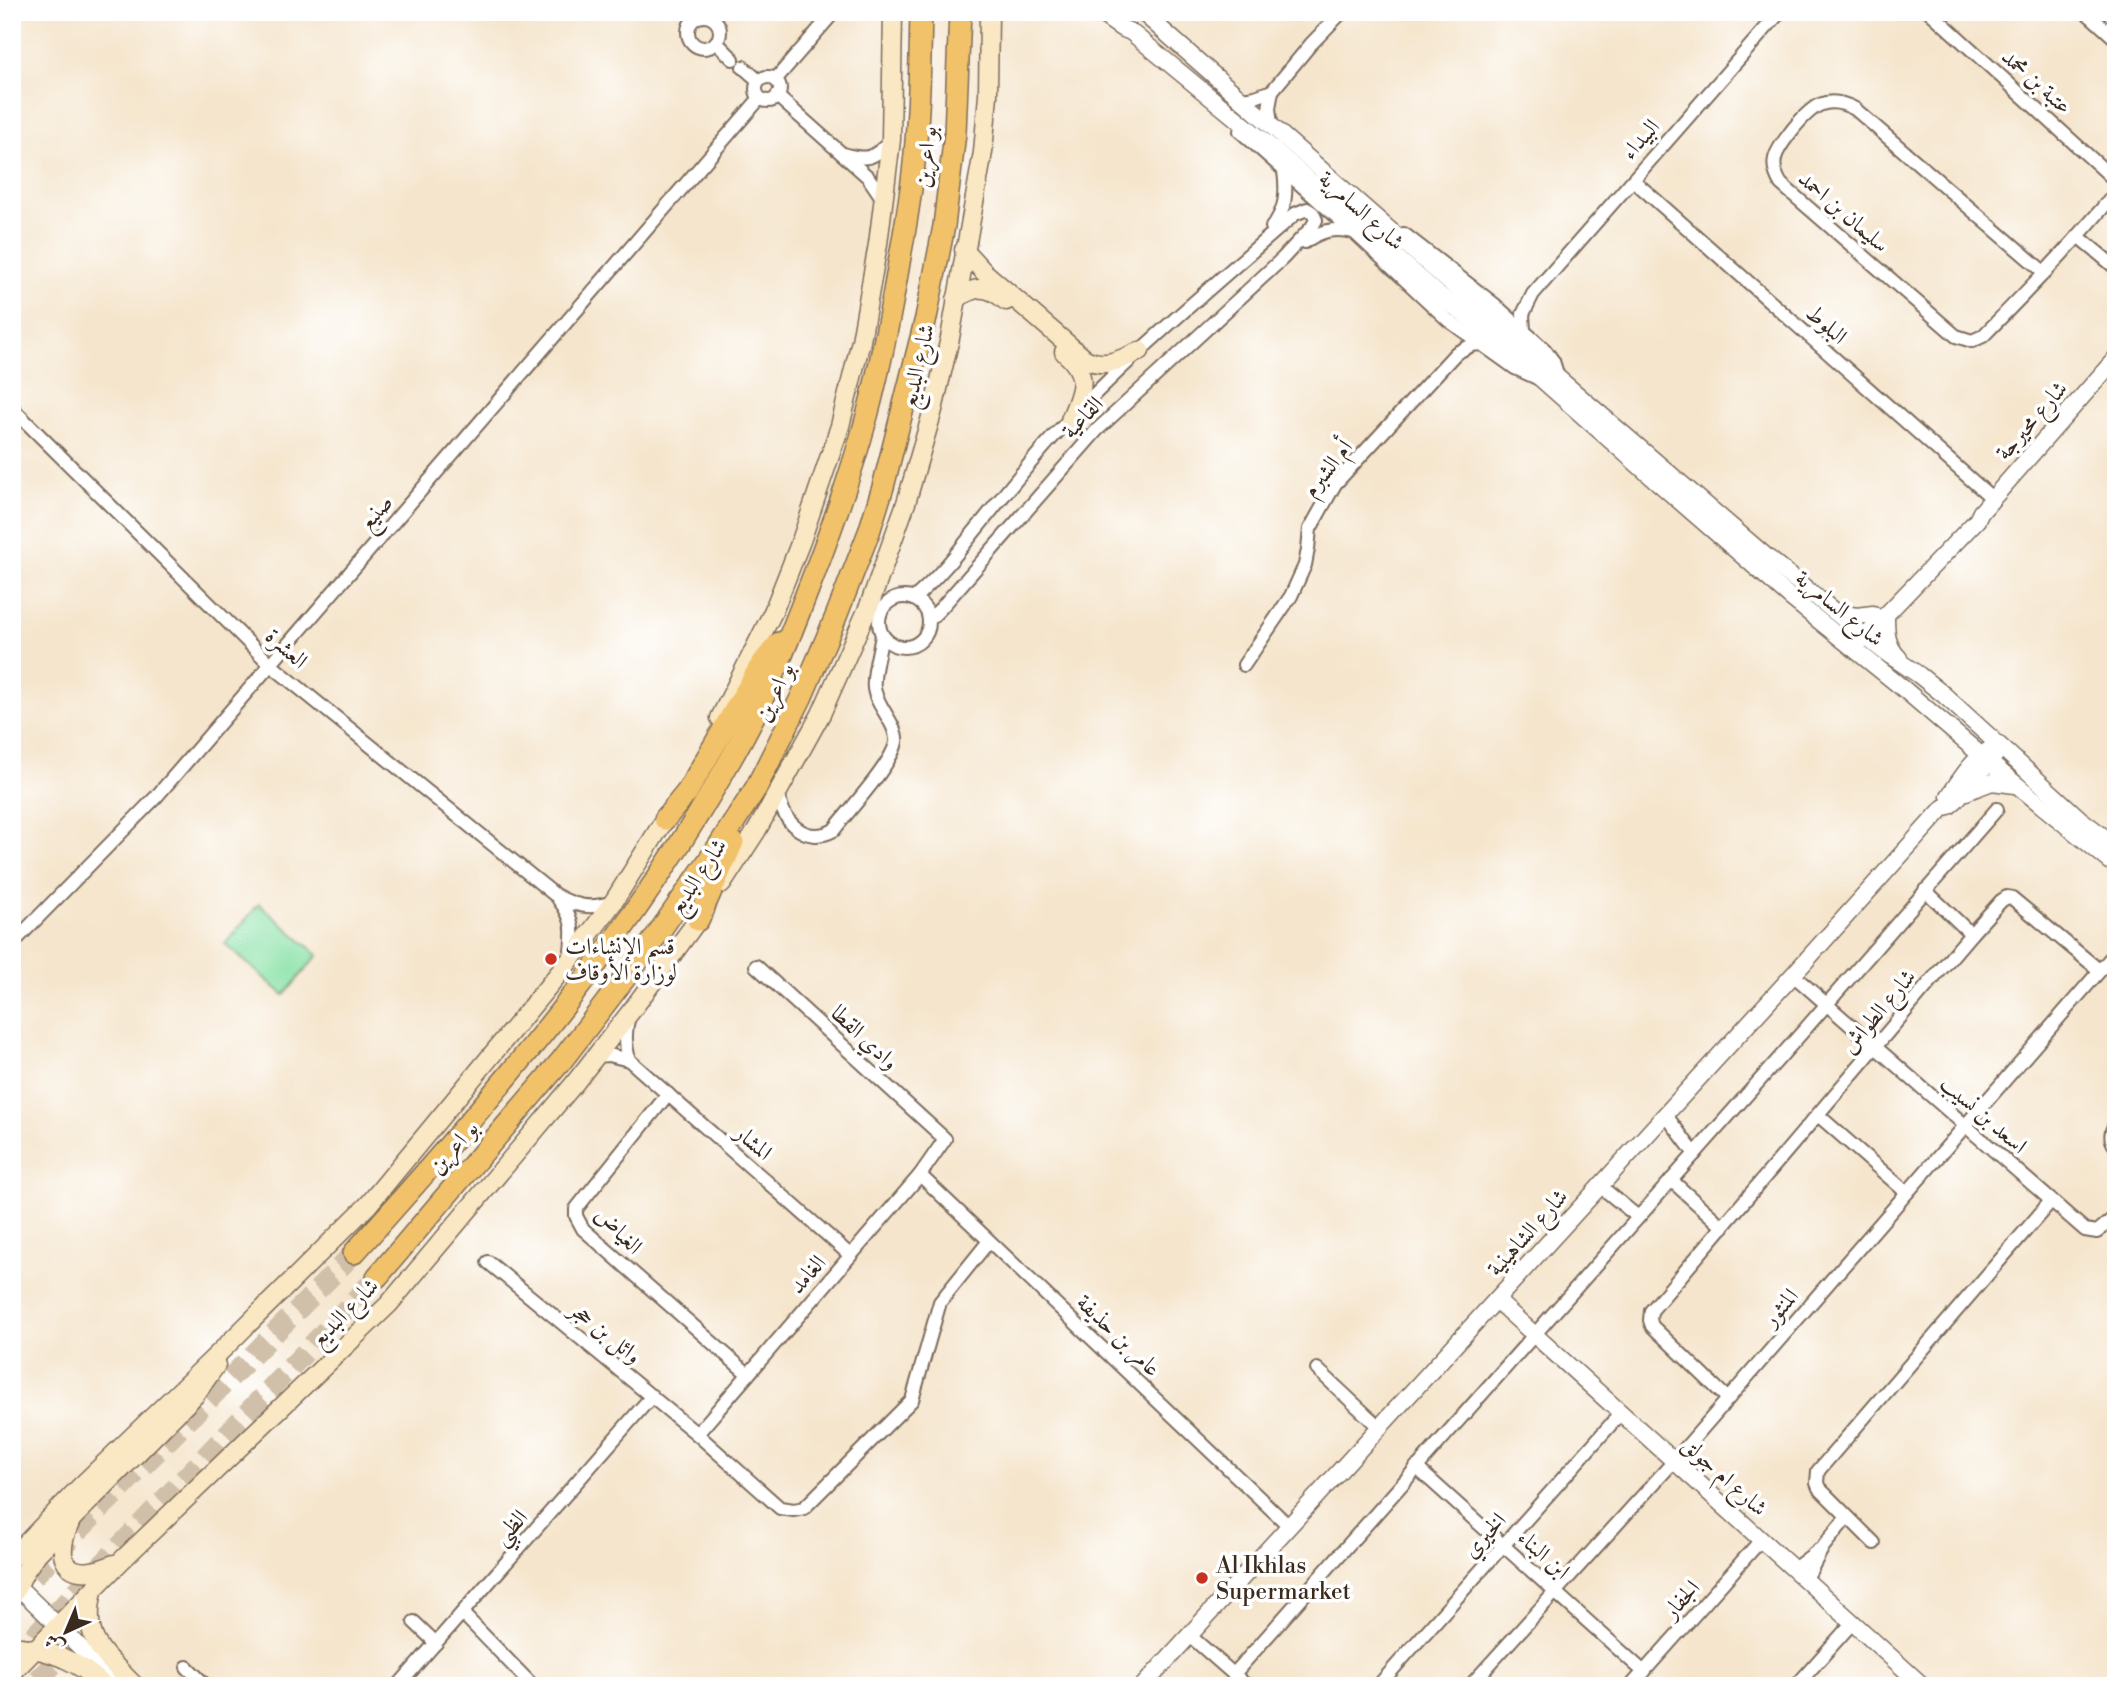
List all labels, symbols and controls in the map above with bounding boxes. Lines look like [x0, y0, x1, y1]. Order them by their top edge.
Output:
street label: عتبة بن محمد [1995, 43, 2077, 121]
street label: البيداء [1615, 114, 1666, 166]
street label: بو اعرين [909, 125, 944, 190]
street label: شارع السامرية [1309, 165, 1410, 260]
street label: سليمان بن احمد [1792, 165, 1895, 259]
street label: البلوط [1800, 299, 1853, 351]
street label: شارع البديع [895, 321, 947, 413]
street label: شارع محيرجة [1990, 375, 2078, 469]
street label: القاعية [1056, 391, 1110, 445]
street label: أم الشبرم [1294, 432, 1363, 506]
street label: صنيع [353, 489, 404, 540]
street label: شارع السامرية [1786, 565, 1889, 657]
street label: العشرة [259, 622, 313, 676]
street label: بو اعرين [749, 658, 802, 727]
street label: شارع البديع [662, 833, 738, 923]
place label: قسم الإنشاءات لوزارة الأوقاف [565, 933, 677, 987]
marker: قسم الإنشاءات لوزارة الأوقاف [543, 951, 559, 967]
street label: شارع الطواش [1835, 964, 1926, 1063]
street label: وادي القطا [822, 999, 904, 1079]
street label: اسعد بن نسيب [1933, 1069, 2033, 1161]
street label: بو اعرين [423, 1115, 485, 1181]
street label: المشار [727, 1118, 778, 1167]
street label: شارع الشاهينية [1481, 1183, 1578, 1286]
street label: الغياض [589, 1201, 648, 1260]
street label: الغامد [783, 1249, 832, 1300]
street label: شارع البديع [304, 1272, 389, 1357]
street label: المنثور [1755, 1283, 1805, 1334]
street label: عامر بن حذيفة [1070, 1289, 1166, 1383]
street label: وائل بن حجر [561, 1294, 647, 1372]
street label: شارع ام جولق [1672, 1431, 1773, 1526]
street label: الظبي [487, 1504, 538, 1555]
street label: الخيري [1457, 1507, 1515, 1567]
street label: ابن البناء [1511, 1524, 1575, 1586]
place label: Al Ikhlas Supermarket [1215, 1552, 1351, 1606]
marker: Al Ikhlas Supermarket [1194, 1570, 1210, 1586]
street label: الجفار [1656, 1574, 1706, 1626]
north arrow [32, 1596, 102, 1666]
text: ش [40, 1628, 70, 1659]

